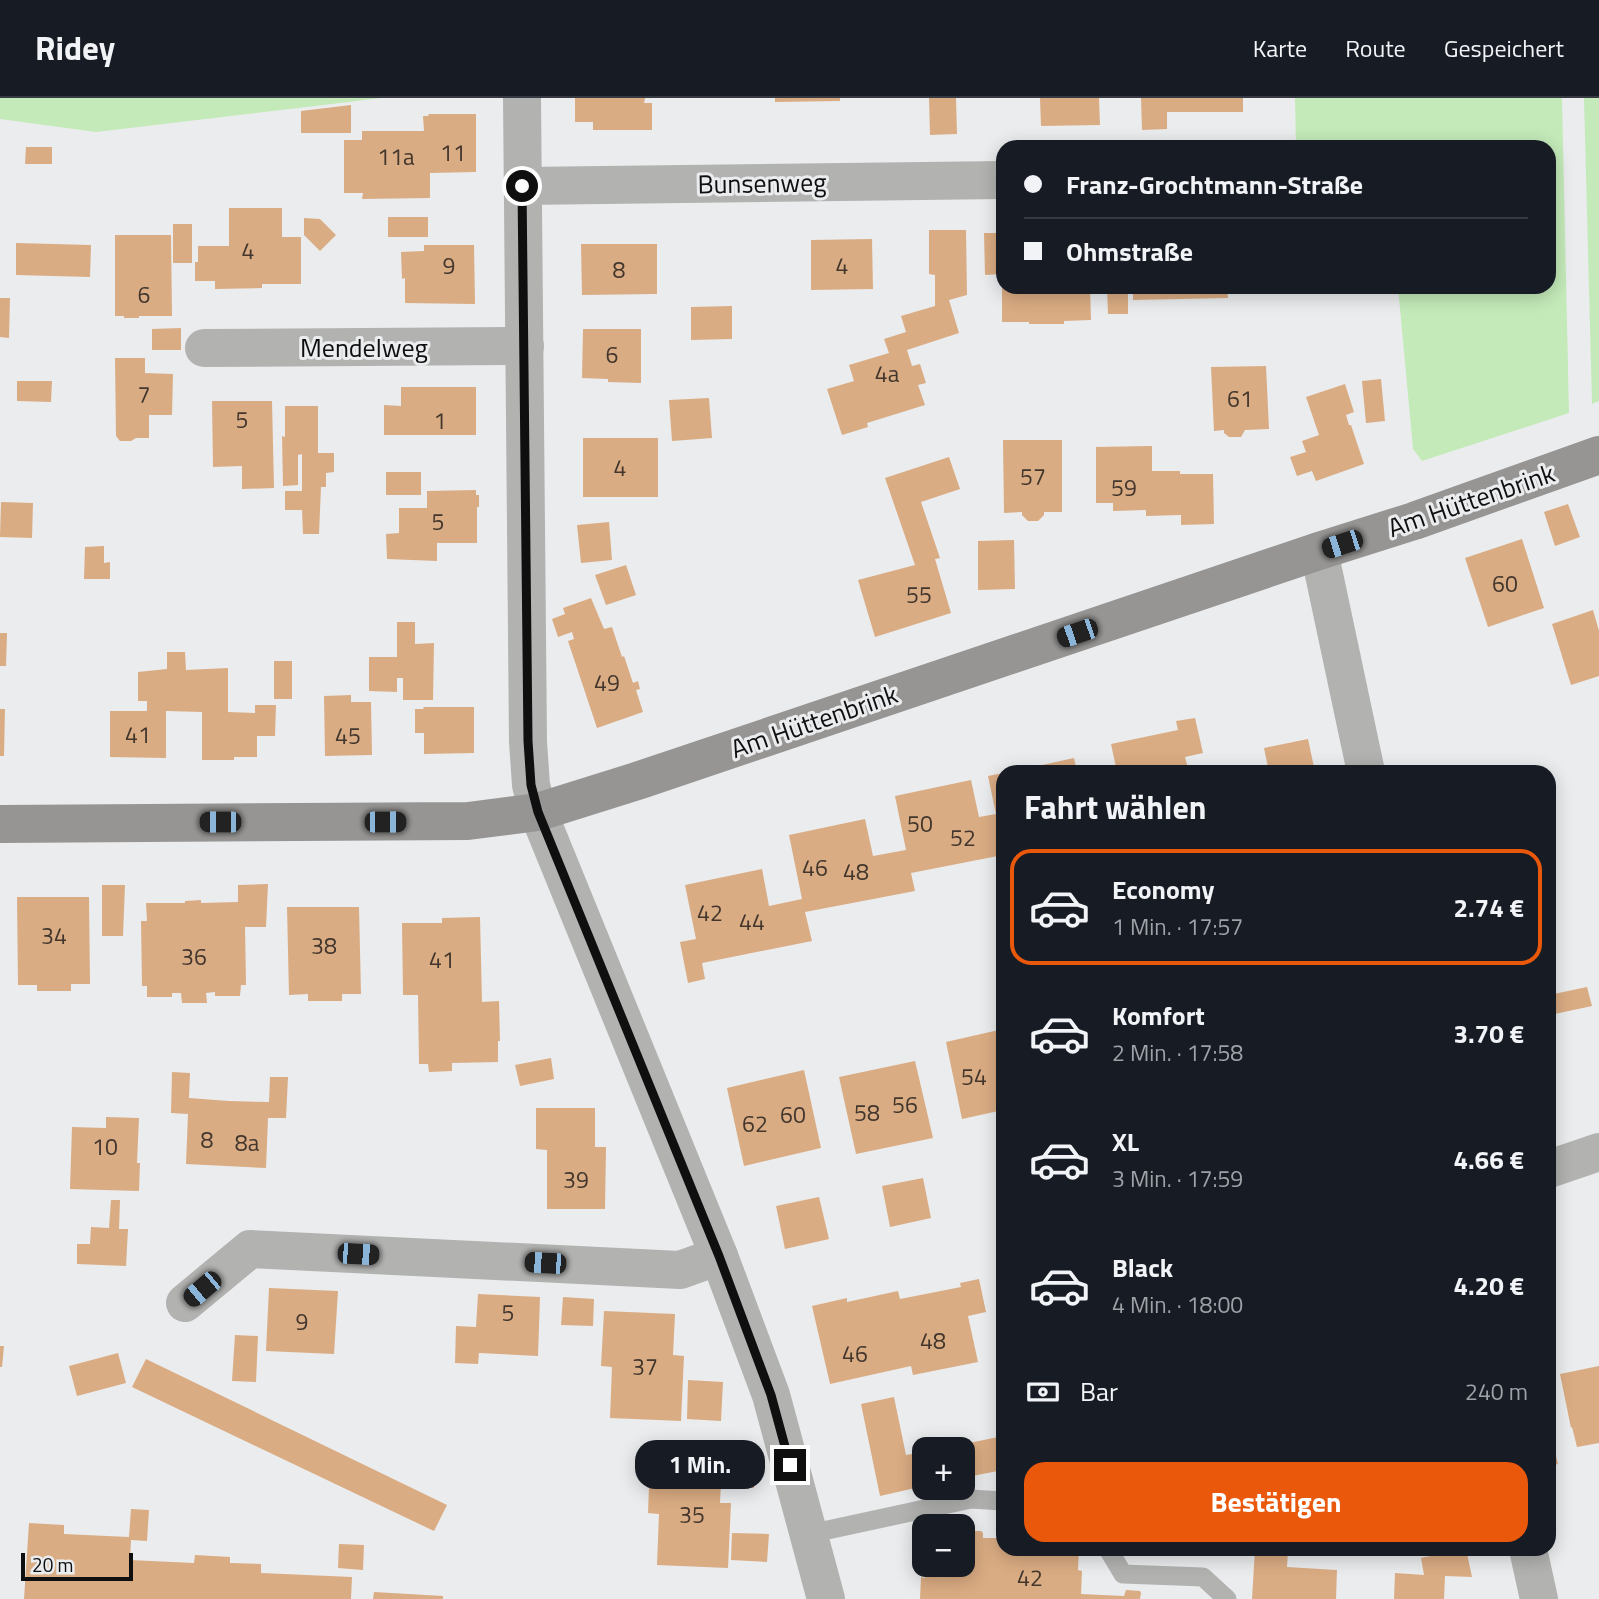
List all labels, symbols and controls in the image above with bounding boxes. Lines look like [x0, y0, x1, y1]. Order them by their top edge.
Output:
text: Ridey [35, 23, 115, 73]
text: Karte [1253, 30, 1307, 66]
text: Route [1345, 30, 1406, 66]
text: Gespeichert [1444, 30, 1564, 66]
house number: 11 [440, 135, 466, 170]
house number: 11a [377, 139, 415, 174]
street label: Bunsenweg [697, 162, 827, 204]
text: Franz-Grochtmann-Straße [1066, 165, 1363, 204]
route start [506, 170, 538, 202]
text: Ohmstraße [1066, 232, 1193, 271]
house number: 4 [242, 233, 254, 268]
house number: 9 [443, 248, 455, 283]
house number: 4 [836, 248, 848, 283]
house number: 8 [613, 252, 626, 287]
house number: 6 [138, 277, 150, 312]
street label: Mendelweg [300, 328, 428, 367]
house number: 6 [606, 337, 618, 372]
house number: 4a [875, 356, 900, 391]
house number: 7 [138, 377, 150, 412]
house number: 61 [1227, 381, 1253, 416]
house number: 5 [236, 402, 248, 437]
house number: 1 [434, 403, 446, 438]
house number: 4 [614, 450, 626, 485]
street label: Am Hüttenbrink [1382, 453, 1560, 547]
house number: 57 [1020, 459, 1046, 494]
house number: 59 [1111, 470, 1137, 505]
house number: 5 [432, 504, 444, 539]
car [1319, 528, 1366, 560]
house number: 60 [1492, 566, 1518, 601]
house number: 55 [906, 577, 932, 612]
car [1054, 616, 1101, 650]
house number: 49 [594, 665, 620, 700]
street label: Am Hüttenbrink [725, 674, 903, 768]
house number: 41 [125, 717, 151, 752]
house number: 45 [335, 718, 361, 753]
text: Fahrt wählen [1024, 783, 1207, 831]
house number: 50 [907, 806, 933, 841]
car [200, 812, 242, 833]
car [365, 812, 407, 833]
house number: 52 [950, 820, 976, 855]
house number: 46 [802, 850, 828, 885]
house number: 48 [843, 854, 869, 889]
text: Economy [1112, 870, 1214, 909]
icon: car [1028, 876, 1091, 939]
text: 2.74 € [1453, 888, 1524, 927]
house number: 42 [697, 895, 723, 930]
house number: 44 [739, 904, 765, 939]
text: 1 Min. · 17:57 [1112, 909, 1243, 944]
house number: 34 [41, 918, 67, 953]
house number: 38 [311, 928, 337, 963]
house number: 36 [181, 939, 207, 974]
house number: 41 [429, 942, 455, 977]
text: Komfort [1112, 996, 1205, 1035]
icon: car [1028, 1002, 1091, 1065]
text: 3.70 € [1453, 1014, 1524, 1053]
text: 2 Min. · 17:58 [1112, 1035, 1243, 1070]
house number: 54 [961, 1059, 987, 1094]
house number: 56 [892, 1087, 918, 1122]
house number: 58 [854, 1095, 880, 1130]
house number: 60 [780, 1097, 806, 1132]
house number: 62 [742, 1106, 768, 1141]
house number: 8 [201, 1122, 214, 1157]
text: XL [1112, 1122, 1139, 1161]
house number: 8a [235, 1125, 260, 1160]
icon: car [1028, 1128, 1091, 1191]
house number: 10 [92, 1129, 118, 1164]
text: 4.66 € [1453, 1140, 1524, 1179]
text: 3 Min. · 17:59 [1112, 1161, 1243, 1196]
house number: 39 [563, 1162, 589, 1197]
car [337, 1242, 380, 1266]
text: Black [1112, 1248, 1173, 1287]
car [524, 1251, 567, 1275]
icon: car [1028, 1254, 1091, 1317]
text: 4.20 € [1453, 1266, 1524, 1305]
car [180, 1267, 225, 1311]
text: 4 Min. · 18:00 [1112, 1287, 1243, 1322]
house number: 5 [502, 1295, 514, 1330]
house number: 9 [296, 1304, 308, 1339]
house number: 48 [920, 1323, 946, 1358]
house number: 46 [842, 1336, 868, 1371]
house number: 37 [632, 1349, 658, 1384]
text: Bar [1080, 1372, 1118, 1411]
icon: cash [1024, 1373, 1062, 1411]
text: 240 m [1465, 1374, 1528, 1409]
map controls [912, 1437, 975, 1577]
button: + [912, 1437, 975, 1500]
callout: 1 Min. [636, 1440, 766, 1490]
text: 1 Min. [669, 1447, 731, 1482]
route end [774, 1449, 806, 1481]
button: Bestätigen [1024, 1462, 1528, 1542]
house number: 35 [679, 1497, 705, 1532]
button: − [912, 1514, 975, 1577]
scale bar [21, 1550, 133, 1582]
text: 20 m [32, 1550, 73, 1579]
house number: 42 [1017, 1560, 1043, 1595]

